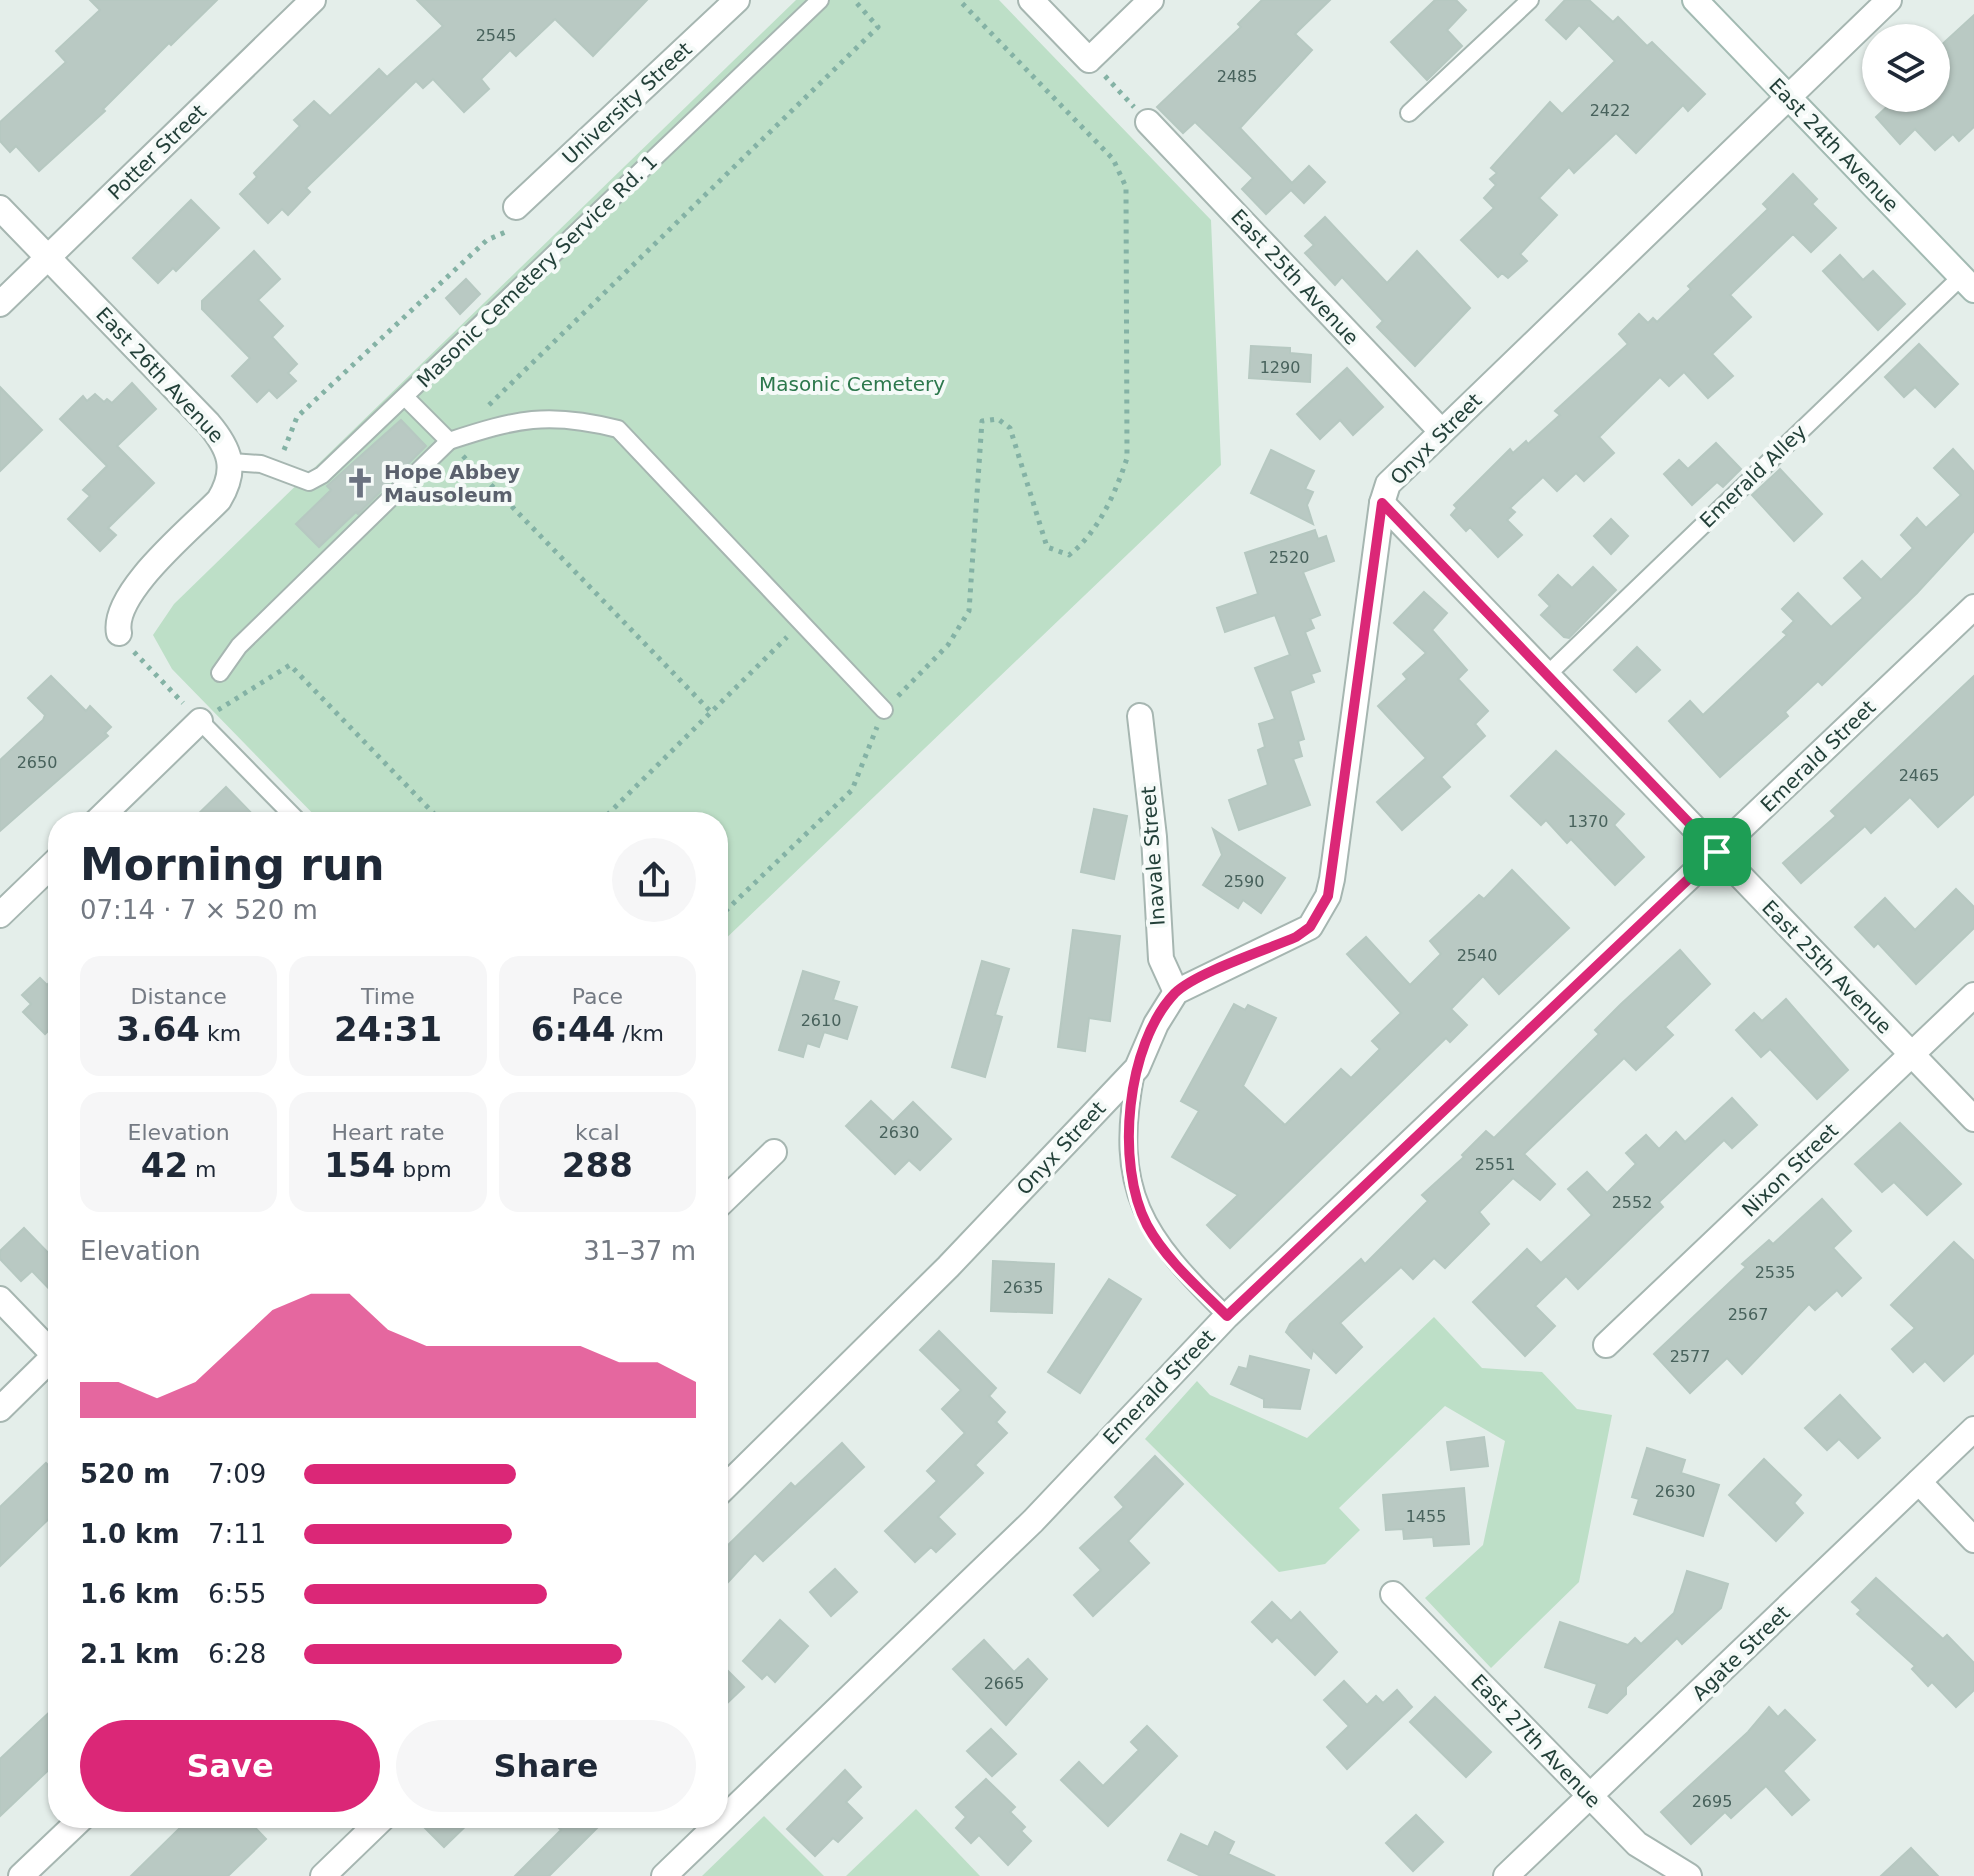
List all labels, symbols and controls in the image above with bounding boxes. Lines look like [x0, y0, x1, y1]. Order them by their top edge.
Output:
map controls [1862, 24, 1950, 112]
button: layers [1862, 24, 1950, 112]
house number: 2545 [476, 26, 516, 45]
street label: University Street [557, 37, 697, 169]
house number: 2485 [1217, 67, 1257, 86]
street label: East 24th Avenue [1764, 73, 1904, 217]
street label: Potter Street [103, 99, 211, 205]
house number: 2422 [1590, 101, 1630, 120]
street label: Masonic Cemetery Service Rd. 1 [412, 150, 662, 392]
street label: East 25th Avenue [1226, 204, 1364, 350]
street label: East 26th Avenue [91, 302, 229, 448]
house number: 1290 [1260, 358, 1300, 377]
park label: Masonic Cemetery [759, 372, 945, 396]
street label: Onyx Street [1385, 388, 1487, 490]
street label: Emerald Alley [1695, 419, 1811, 533]
place label: Hope Abbey Mausoleum [384, 460, 520, 507]
church icon: Hope Abbey Mausoleum [343, 466, 377, 500]
house number: 2520 [1269, 548, 1309, 567]
street label: Emerald Street [1756, 695, 1880, 817]
house number: 2650 [17, 753, 57, 772]
house number: 2465 [1899, 766, 1939, 785]
street label: Inavale Street [1136, 785, 1170, 927]
house number: 1370 [1568, 812, 1608, 831]
pin [1683, 818, 1751, 886]
icon: arrive [1695, 830, 1739, 874]
button: share [612, 838, 696, 922]
text: Morning run [80, 839, 385, 890]
house number: 2590 [1224, 872, 1264, 891]
text: 07:14 · 7 × 520 m [80, 895, 318, 925]
street label: East 25th Avenue [1757, 895, 1897, 1039]
house number: 2540 [1457, 946, 1497, 965]
text: Distance [131, 984, 227, 1009]
text: Time [361, 984, 415, 1009]
text: Pace [572, 984, 623, 1009]
text: 3.64 [116, 1009, 200, 1049]
text: 24:31 [334, 1009, 442, 1049]
text: 6:44 [531, 1009, 615, 1049]
house number: 2610 [801, 1011, 841, 1030]
text: km [200, 1021, 241, 1046]
text: /km [615, 1021, 664, 1046]
street label: Onyx Street [1012, 1096, 1111, 1200]
street label: Nixon Street [1737, 1118, 1843, 1222]
text: Elevation [128, 1120, 230, 1145]
text: Heart rate [332, 1120, 444, 1145]
text: kcal [575, 1120, 620, 1145]
house number: 2630 [879, 1123, 919, 1142]
text: 42 [141, 1145, 188, 1185]
text: 154 [324, 1145, 395, 1185]
text: 288 [562, 1145, 633, 1185]
house number: 2551 [1475, 1155, 1515, 1174]
text: m [188, 1157, 217, 1182]
text: bpm [395, 1157, 452, 1182]
house number: 2552 [1612, 1193, 1652, 1212]
text: Elevation [80, 1236, 201, 1266]
text: 31–37 m [583, 1236, 696, 1266]
house number: 2535 [1755, 1263, 1795, 1282]
house number: 2635 [1003, 1278, 1043, 1297]
house number: 2567 [1728, 1305, 1768, 1324]
street label: Emerald Street [1098, 1325, 1220, 1449]
house number: 2577 [1670, 1347, 1710, 1366]
text: 520 m [80, 1459, 170, 1489]
text: 7:09 [208, 1459, 266, 1489]
house number: 2630 [1655, 1482, 1695, 1501]
house number: 1455 [1406, 1507, 1446, 1526]
text: 1.0 km [80, 1519, 180, 1549]
text: 7:11 [208, 1519, 266, 1549]
text: 1.6 km [80, 1579, 180, 1609]
text: 6:55 [208, 1579, 266, 1609]
street label: Agate Street [1687, 1601, 1795, 1705]
text: 2.1 km [80, 1639, 180, 1669]
text: 6:28 [208, 1639, 266, 1669]
street label: East 27th Avenue [1466, 1669, 1606, 1813]
house number: 2665 [984, 1674, 1024, 1693]
button: Save [80, 1720, 380, 1812]
button: Share [396, 1720, 696, 1812]
house number: 2695 [1692, 1792, 1732, 1811]

